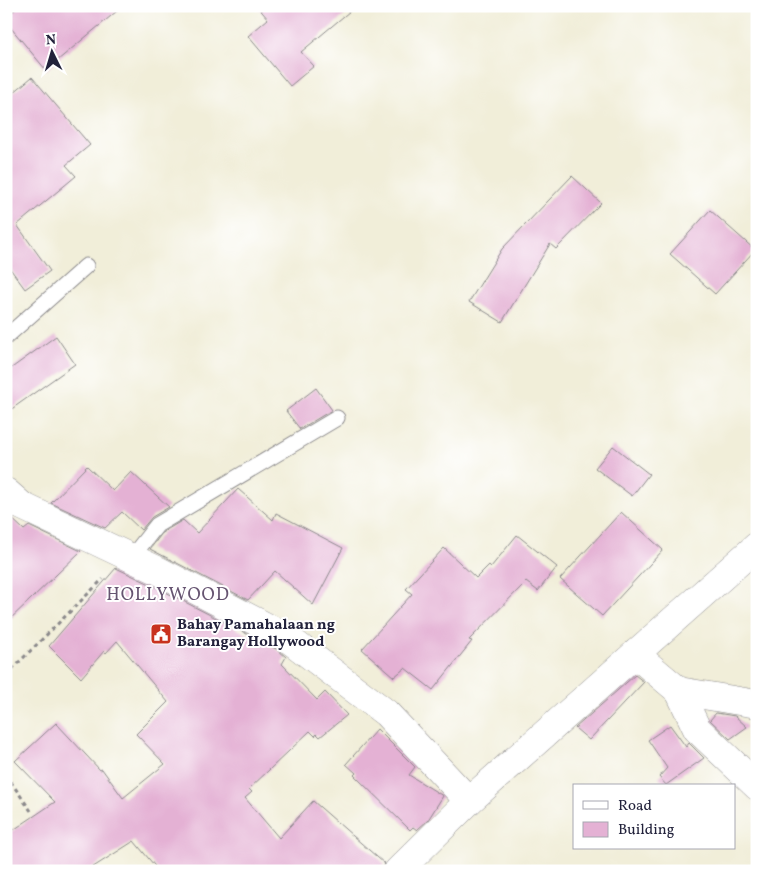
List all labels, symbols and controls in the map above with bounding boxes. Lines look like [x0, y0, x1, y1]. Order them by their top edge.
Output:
north arrow [28, 28, 78, 78]
text: N [45, 31, 57, 50]
district label: HOLLYWOOD [106, 583, 230, 608]
place label: Bahay Pamahalaan ng Barangay Hollywood [177, 615, 335, 653]
public building icon: Bahay Pamahalaan ng Barangay Hollywood [149, 622, 173, 646]
legend [573, 784, 736, 850]
text: Road [618, 796, 652, 817]
text: Building [618, 820, 675, 841]

